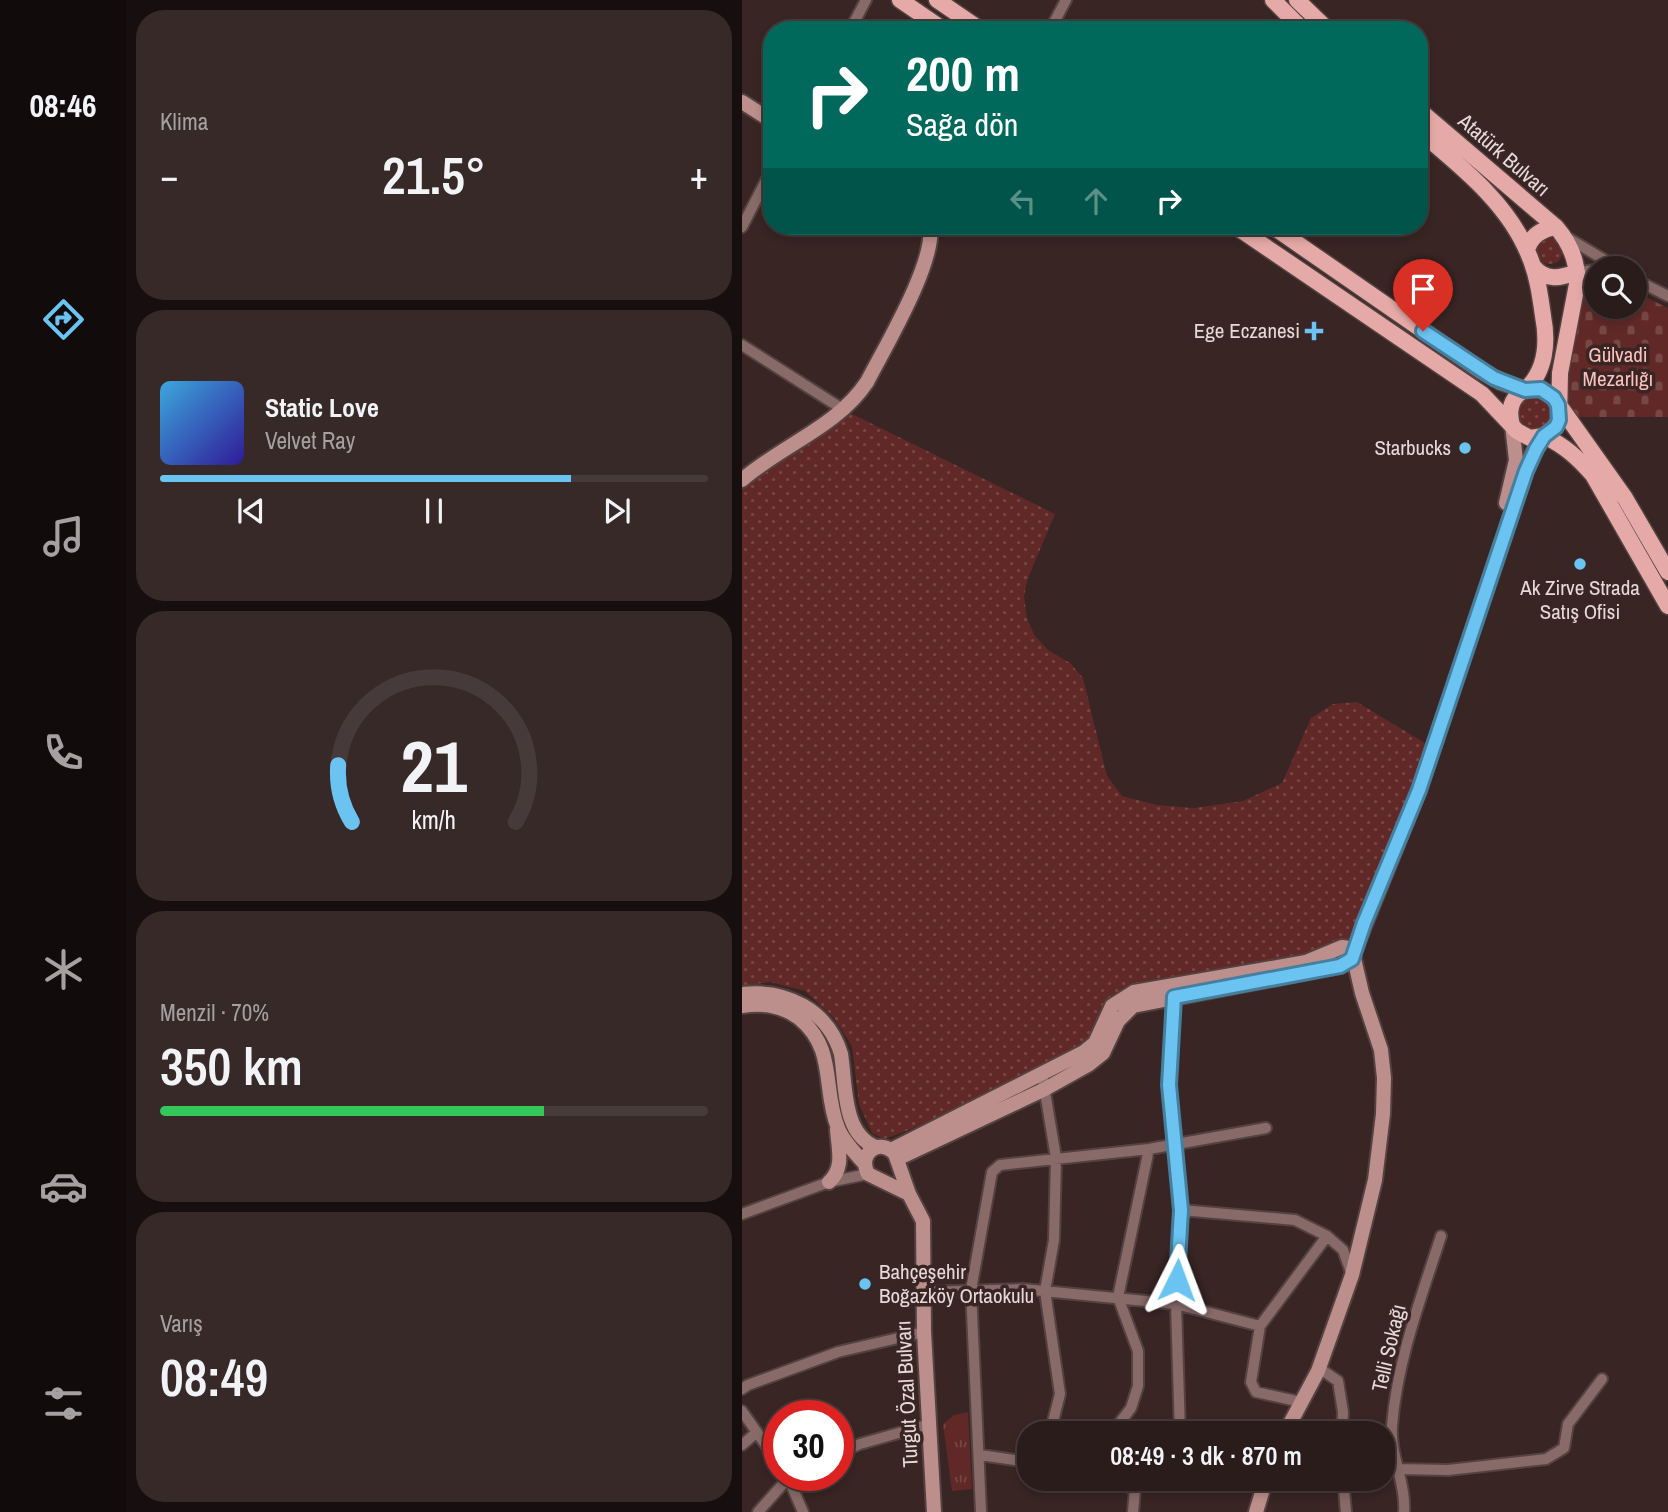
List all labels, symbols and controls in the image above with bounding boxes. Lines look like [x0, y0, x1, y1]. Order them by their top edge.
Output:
text: 200 m [906, 40, 1020, 106]
icon: right [791, 49, 882, 140]
text: 08:46 [29, 84, 97, 127]
text: Sağa dön [906, 103, 1018, 146]
text: Klima [160, 106, 208, 137]
street label: Atatürk Bulvarı [1451, 106, 1556, 203]
text: 21.5° [382, 140, 486, 210]
text: − [160, 150, 178, 201]
text: + [690, 150, 708, 201]
icon: left [1004, 182, 1042, 220]
icon: ahead [1077, 182, 1115, 220]
icon: right [1150, 182, 1188, 220]
map controls [1584, 256, 1647, 319]
button: search [1584, 256, 1647, 319]
pin [1393, 259, 1453, 331]
icon: arrive [1404, 270, 1442, 308]
icon: directions [39, 295, 88, 344]
place label: Ege Eczanesi [1194, 316, 1300, 345]
marker: Ege Eczanesi [1306, 323, 1322, 339]
park label: Gülvadi Mezarlığı [1583, 340, 1653, 393]
text: Static Love [265, 390, 379, 425]
text: Velvet Ray [265, 425, 355, 456]
place label: Starbucks [1374, 433, 1451, 462]
marker: Starbucks [1457, 440, 1473, 456]
icon: previous [232, 492, 270, 530]
icon: pause [415, 492, 453, 530]
icon: next [598, 492, 636, 530]
icon: music [39, 512, 88, 561]
marker: Ak Zirve Strada Satış Ofisi [1572, 556, 1588, 572]
place label: Ak Zirve Strada Satış Ofisi [1519, 573, 1640, 626]
text: 21 [401, 717, 468, 815]
icon: phone [39, 728, 88, 777]
text: km/h [412, 803, 456, 837]
icon: climate [39, 945, 88, 994]
text: Menzil · 70% [160, 997, 269, 1028]
text: 350 km [160, 1031, 303, 1101]
icon: car [39, 1162, 88, 1211]
position arrow [1140, 1243, 1214, 1317]
place label: Bahçeşehir Boğazköy Ortaokulu [879, 1257, 1034, 1310]
marker: Bahçeşehir Boğazköy Ortaokulu [857, 1276, 873, 1292]
street label: Telli Sokağı [1364, 1301, 1413, 1395]
text: Varış [160, 1308, 203, 1339]
street label: Turgut Özal Bulvarı [888, 1320, 925, 1468]
text: 08:49 [160, 1342, 268, 1412]
icon: filters [39, 1379, 88, 1428]
speed limit sign: 30 [763, 1400, 854, 1491]
text: 08:49 · 3 dk · 870 m [1110, 1438, 1302, 1473]

